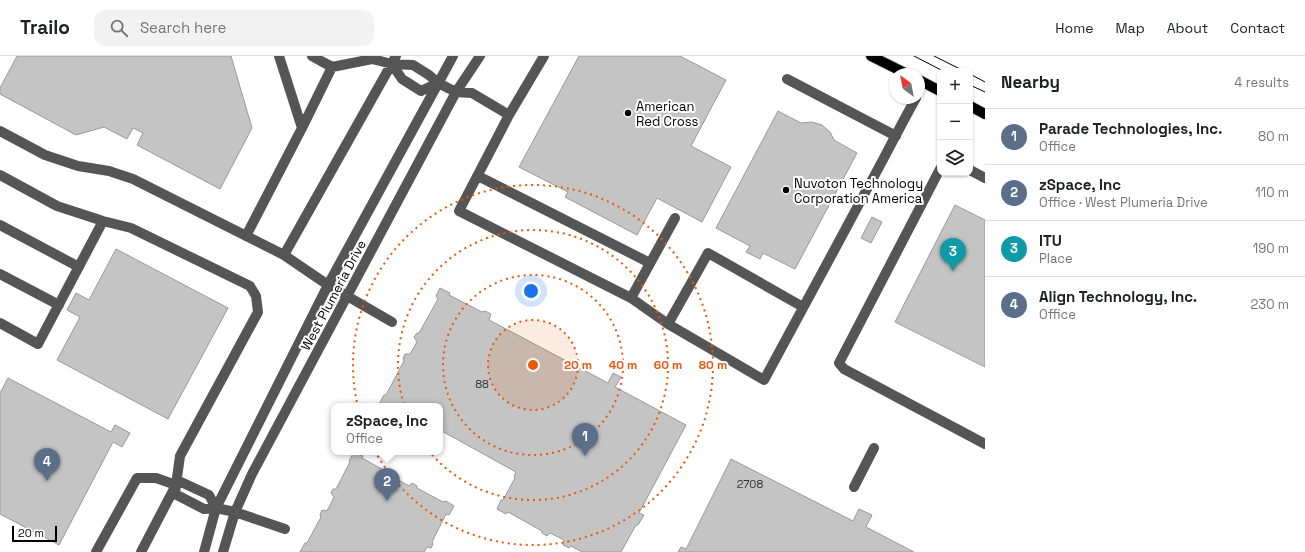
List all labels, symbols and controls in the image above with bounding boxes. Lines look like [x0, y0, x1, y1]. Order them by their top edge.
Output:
search box [94, 10, 374, 46]
text: Trailo [20, 15, 70, 40]
icon: search [108, 17, 130, 39]
text: Search here [140, 18, 226, 37]
text: Home [1055, 19, 1093, 37]
text: Map [1115, 19, 1145, 37]
text: About [1167, 19, 1208, 37]
text: Contact [1230, 19, 1285, 37]
north arrow [889, 68, 925, 104]
map controls [937, 68, 973, 176]
button: + [937, 68, 973, 104]
text: Nearby [1001, 71, 1060, 93]
text: 4 results [1234, 74, 1289, 91]
place label: American Red Cross [636, 98, 699, 130]
button: − [937, 104, 973, 140]
marker: American Red Cross [623, 108, 633, 118]
text: Parade Technologies, Inc. [1039, 119, 1222, 138]
text: 1 [1011, 128, 1017, 145]
text: 80 m [1258, 128, 1289, 145]
text: Office [1039, 138, 1076, 155]
button: layers [937, 140, 973, 176]
place label: Nuvoton Technology Corporation America [794, 175, 923, 207]
text: zSpace, Inc [1039, 175, 1121, 194]
text: 2 [1010, 184, 1018, 201]
text: 110 m [1255, 184, 1289, 201]
marker: Nuvoton Technology Corporation America [781, 185, 791, 195]
text: Office · West Plumeria Drive [1039, 194, 1208, 211]
text: ITU [1039, 231, 1062, 250]
street label: West Plumeria Drive [297, 237, 370, 353]
pin: 3 [940, 238, 966, 271]
text: 3 [1010, 240, 1018, 257]
text: 190 m [1253, 240, 1289, 257]
text: Place [1039, 250, 1073, 267]
your location [521, 281, 541, 301]
text: Align Technology, Inc. [1039, 287, 1197, 306]
text: 4 [1010, 296, 1018, 313]
text: 230 m [1251, 296, 1289, 313]
text: Office [1039, 306, 1076, 323]
text: 20 m [564, 357, 592, 373]
text: 40 m [609, 357, 637, 373]
text: 60 m [654, 357, 682, 373]
text: 80 m [699, 357, 727, 373]
centre of rings [526, 358, 540, 372]
house number: 88 [475, 377, 489, 391]
popup [331, 403, 443, 455]
text: zSpace, Inc [346, 411, 428, 430]
pin: 1 [572, 423, 598, 456]
text: Office [346, 430, 383, 447]
pin: 4 [34, 448, 60, 481]
pin: 2 [374, 468, 400, 501]
house number: 2708 [737, 477, 763, 491]
scale bar [12, 524, 57, 543]
text: 20 m [18, 526, 44, 540]

